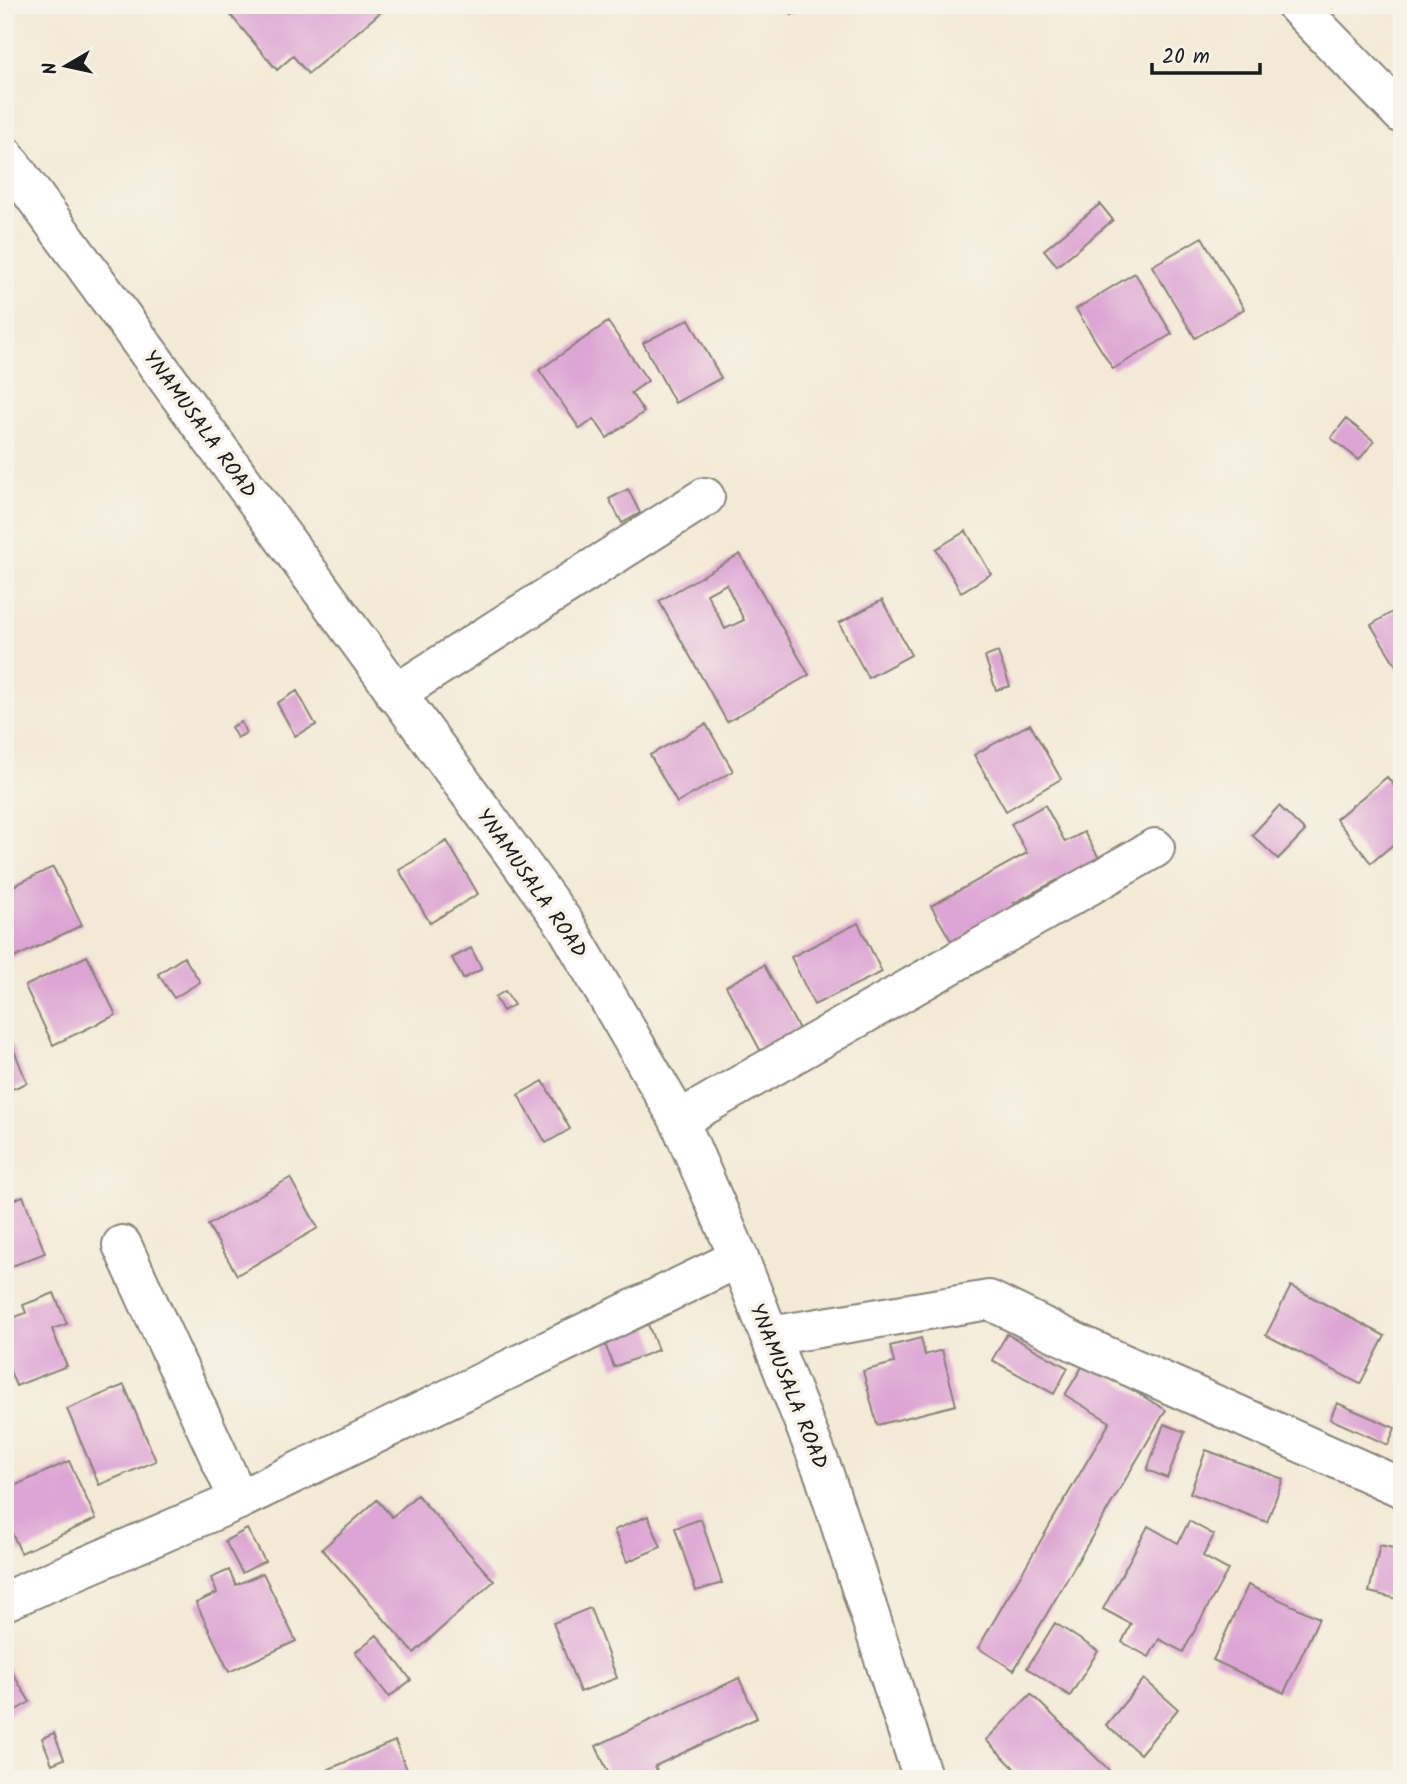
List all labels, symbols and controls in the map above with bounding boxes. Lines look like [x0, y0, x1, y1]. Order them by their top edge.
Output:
north arrow [32, 32, 102, 102]
scale bar [1152, 32, 1260, 76]
text: 20 m [1162, 41, 1210, 74]
text: N [35, 60, 67, 77]
street label: YNAMUSALA ROAD [134, 344, 264, 506]
street label: YNAMUSALA ROAD [467, 802, 595, 965]
street label: YNAMUSALA ROAD [739, 1299, 836, 1474]

